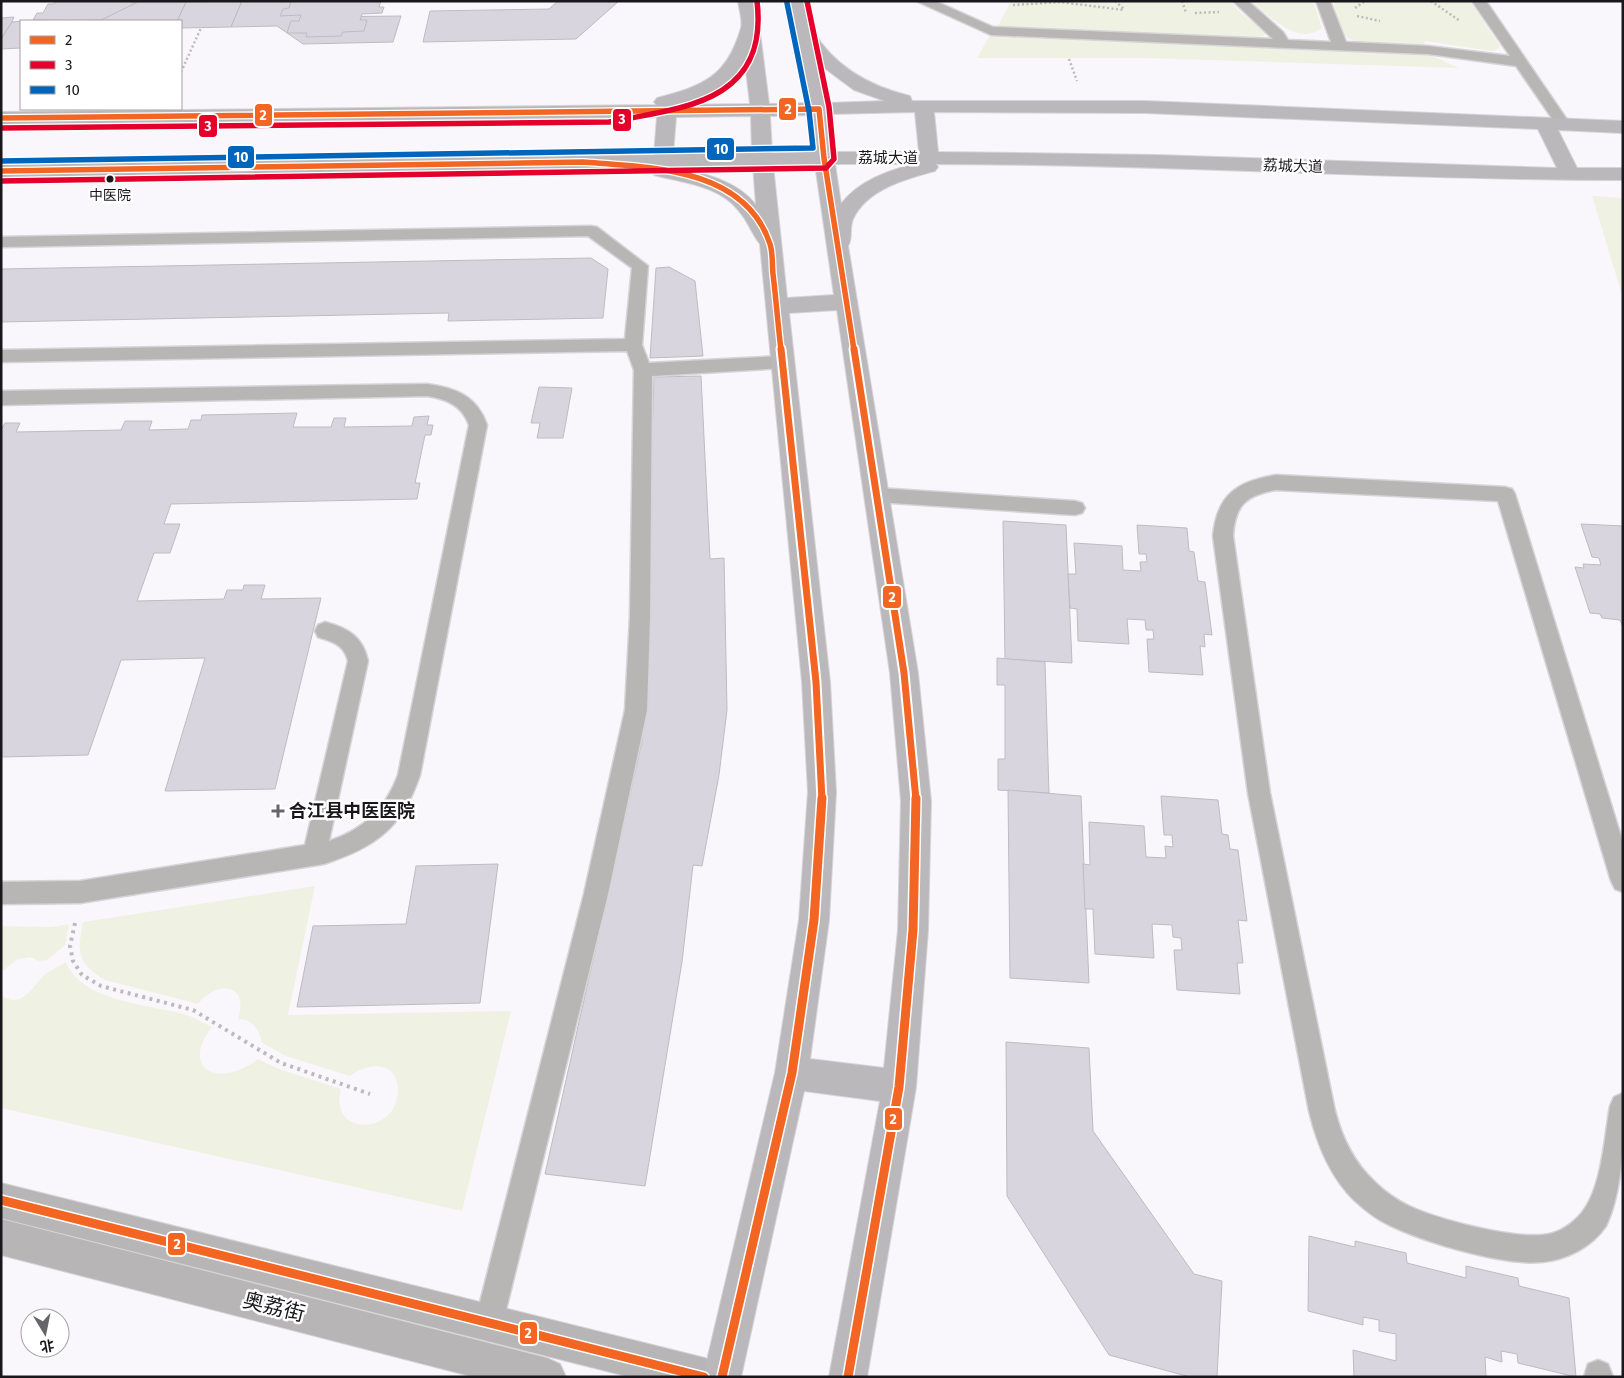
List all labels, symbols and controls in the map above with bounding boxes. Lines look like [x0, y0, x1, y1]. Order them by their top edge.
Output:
legend [20, 20, 182, 110]
text: 2 [65, 31, 72, 49]
text: 3 [65, 56, 73, 74]
text: 10 [65, 81, 80, 99]
line badge: 2 [778, 97, 797, 121]
text: 2 [784, 101, 792, 118]
line badge: 2 [254, 103, 273, 127]
text: 2 [259, 107, 267, 124]
line badge: 3 [612, 108, 632, 132]
text: 3 [617, 111, 626, 128]
line badge: 3 [198, 114, 218, 138]
text: 3 [203, 118, 212, 135]
line badge: 10 [706, 137, 735, 161]
text: 10 [714, 141, 728, 158]
line badge: 10 [227, 145, 255, 169]
text: 10 [234, 149, 248, 166]
street label: 荔城大道 [858, 149, 918, 167]
street label: 荔城大道 [1263, 156, 1323, 176]
marker: 中医院 [105, 174, 115, 184]
place label: 中医院 [89, 187, 131, 204]
line badge: 2 [882, 585, 902, 609]
text: 2 [888, 589, 896, 606]
place label: 合江县中医医院 [289, 800, 415, 822]
marker: 合江县中医医院 [271, 804, 285, 818]
line badge: 2 [884, 1107, 903, 1131]
text: 2 [889, 1111, 897, 1128]
line badge: 2 [167, 1232, 186, 1256]
text: 2 [173, 1236, 181, 1253]
street label: 奥荔街 [240, 1287, 308, 1327]
north arrow [20, 1308, 70, 1358]
line badge: 2 [519, 1321, 538, 1345]
text: 2 [524, 1325, 532, 1342]
text: 北 [39, 1336, 56, 1355]

